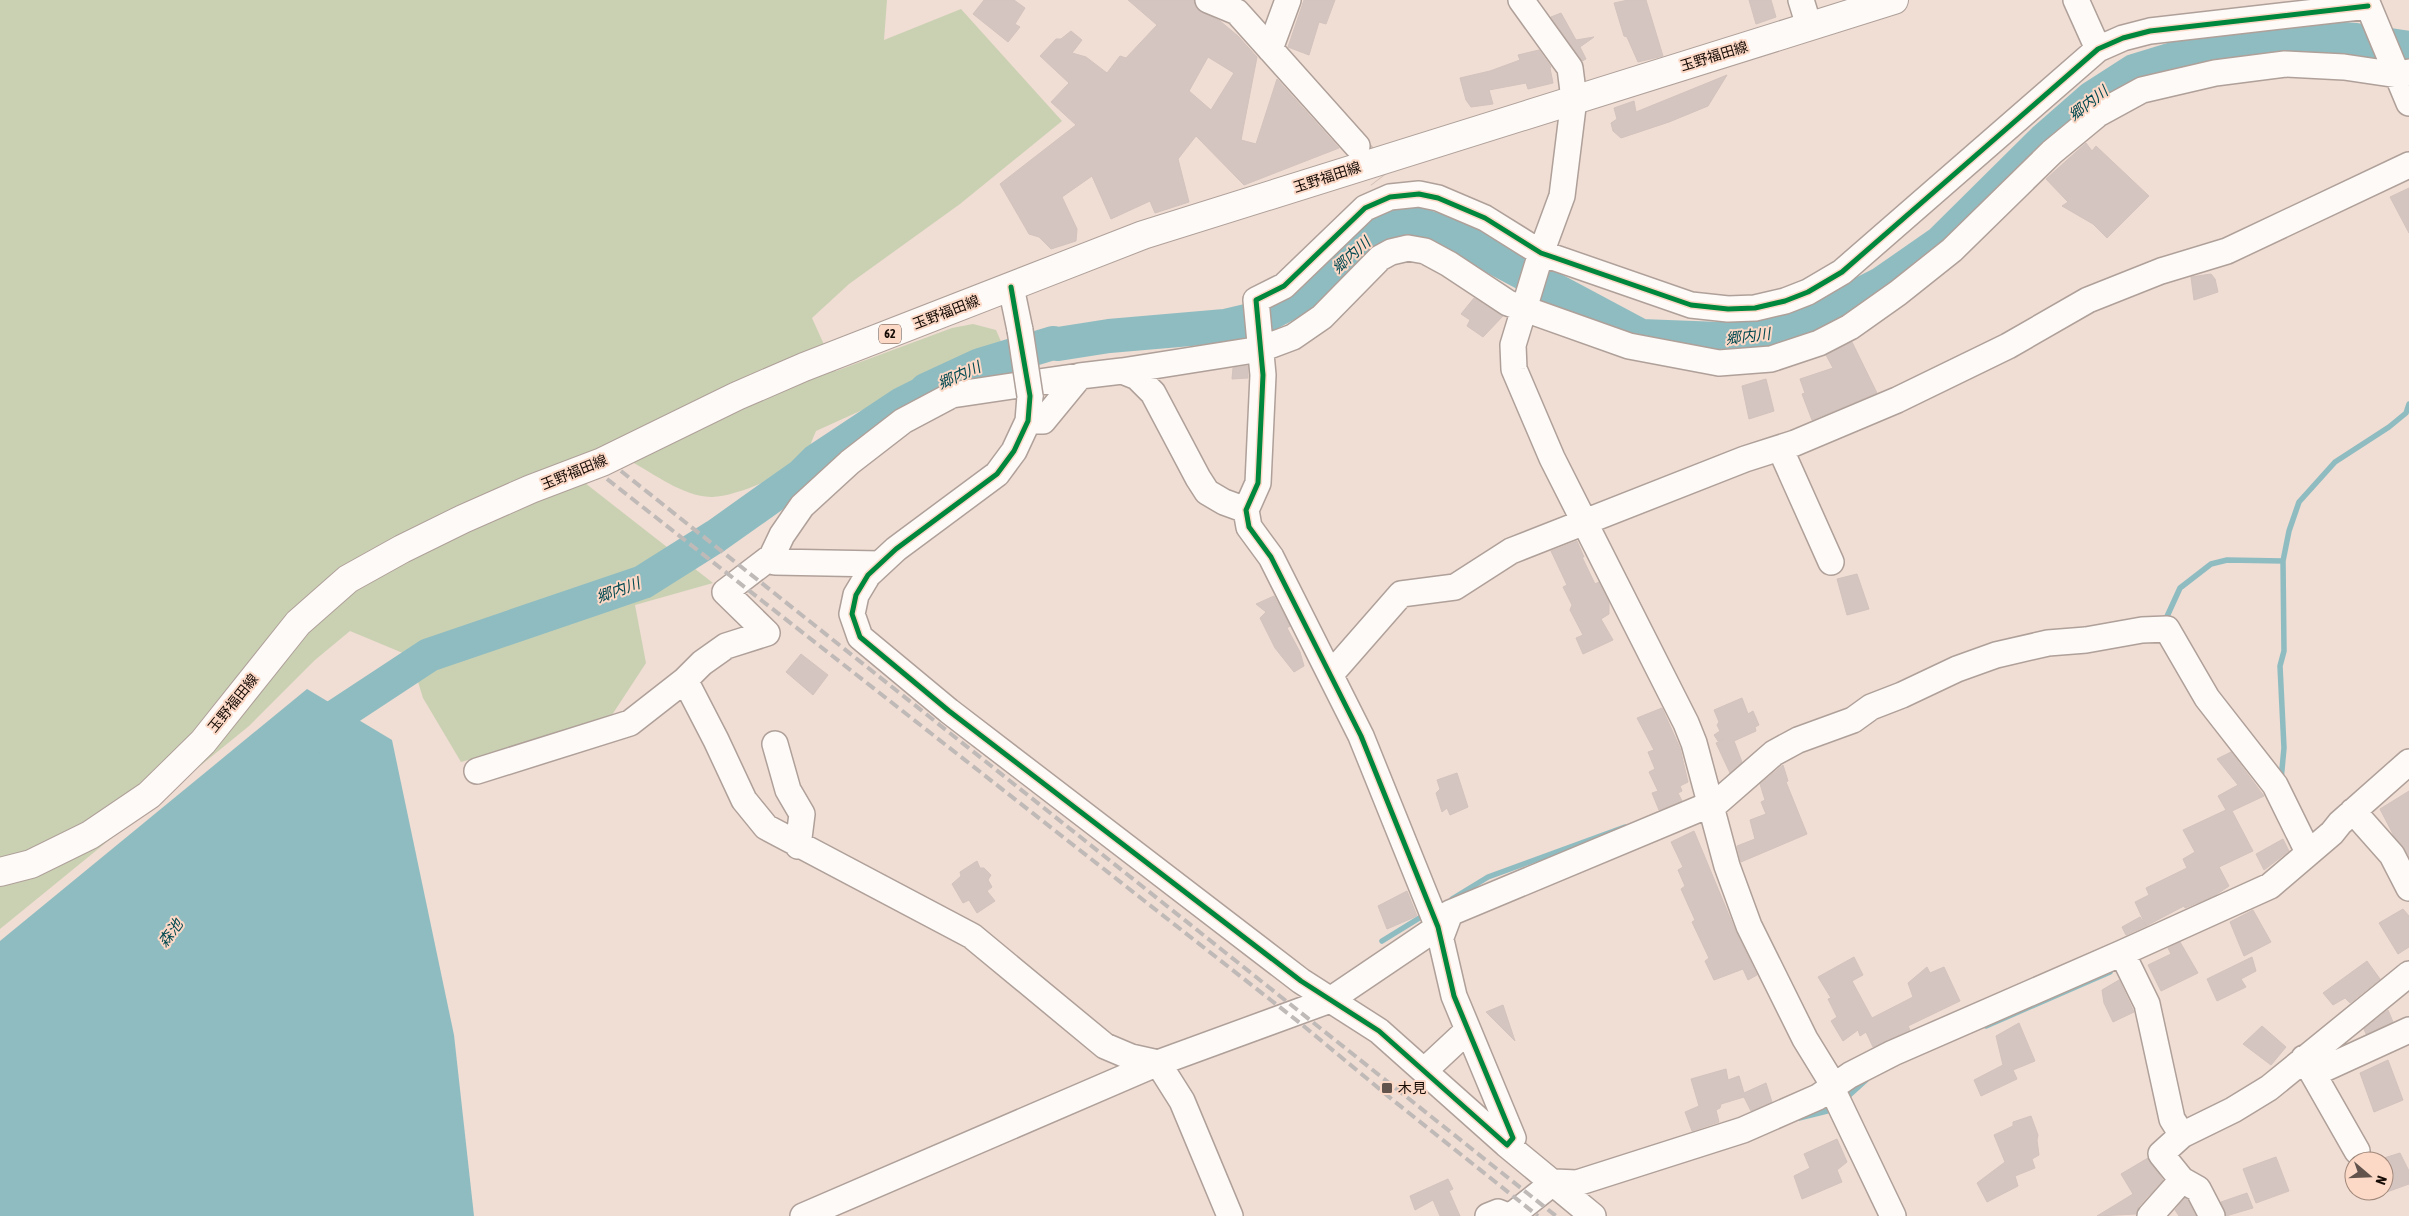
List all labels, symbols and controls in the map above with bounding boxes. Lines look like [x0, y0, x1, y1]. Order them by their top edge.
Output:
street label: 玉野福田線 [1678, 38, 1750, 74]
water label: 郷内川 [2065, 81, 2113, 124]
street label: 玉野福田線 [1291, 159, 1363, 195]
water label: 郷内川 [1329, 232, 1375, 276]
street label: 玉野福田線 [910, 292, 982, 332]
road number: 62 [879, 324, 901, 344]
water label: 郷内川 [1725, 325, 1773, 347]
water label: 郷内川 [935, 357, 985, 392]
street label: 玉野福田線 [539, 451, 609, 493]
water label: 郷内川 [594, 574, 644, 606]
street label: 玉野福田線 [205, 671, 261, 735]
water label: 森池 [154, 914, 187, 950]
place label: 木見 [1398, 1080, 1426, 1096]
marker: 木見 [1380, 1081, 1394, 1095]
north arrow [2344, 1151, 2394, 1201]
text: N [2372, 1174, 2390, 1187]

